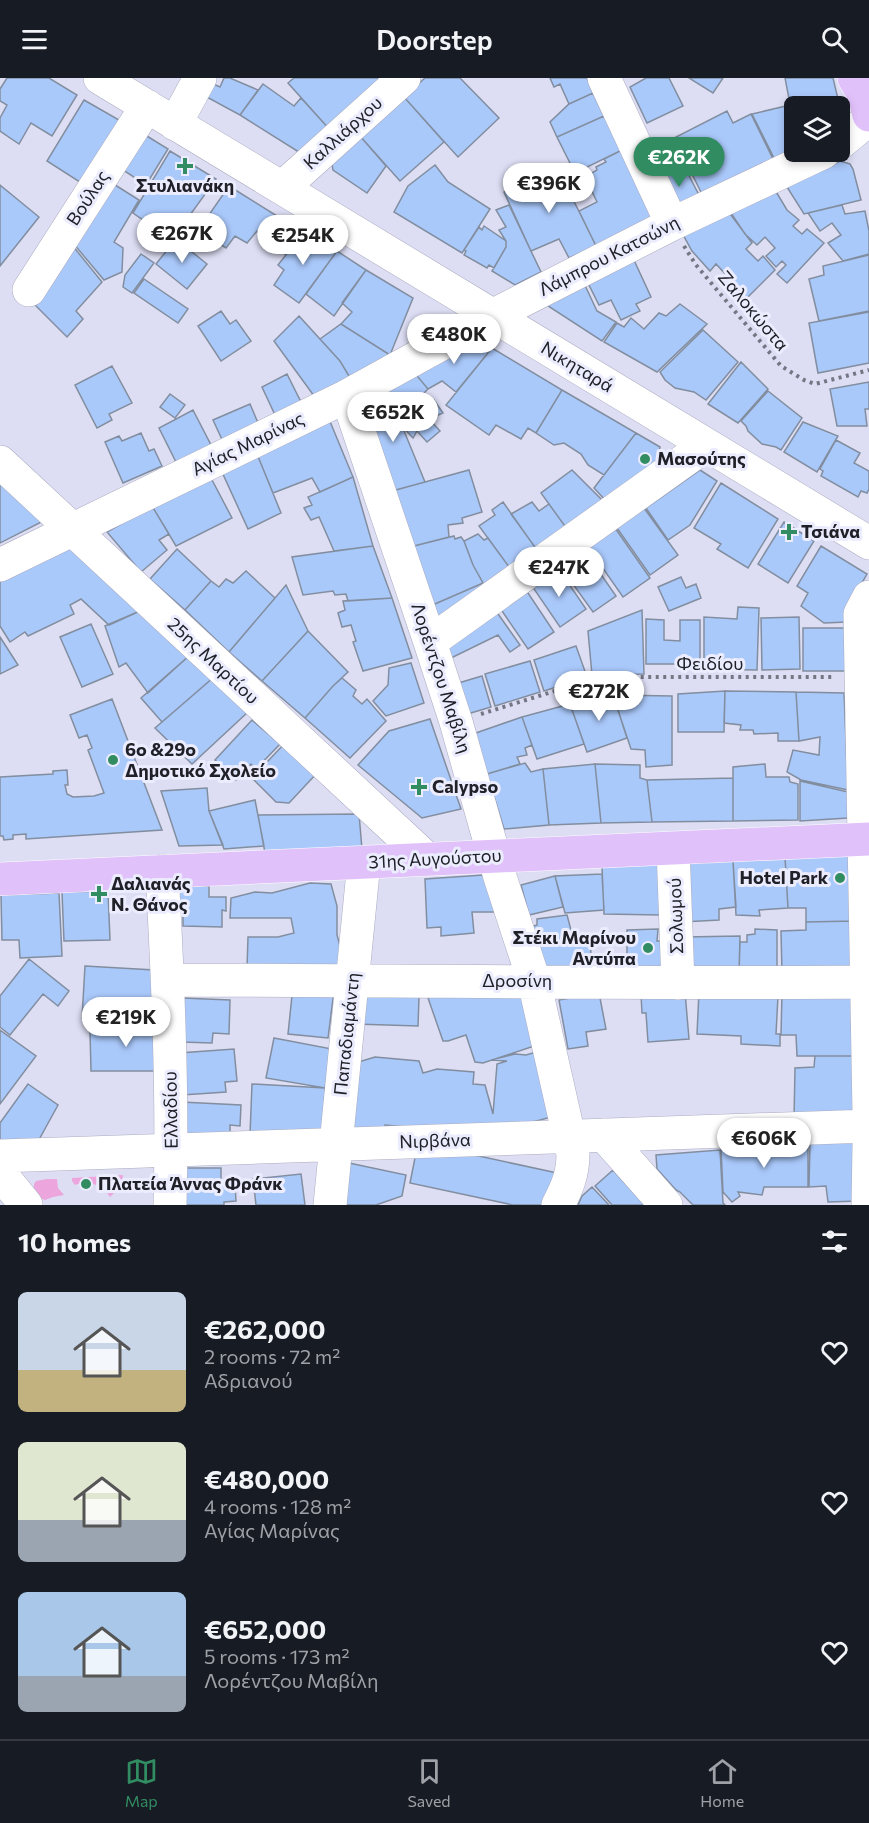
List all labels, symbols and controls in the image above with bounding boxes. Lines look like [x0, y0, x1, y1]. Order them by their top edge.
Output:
icon: menu [18, 23, 51, 56]
text: Doorstep [376, 23, 493, 56]
icon: search [818, 23, 851, 56]
street label: Καλλιάρχου [298, 91, 386, 173]
map controls [784, 96, 850, 162]
button: layers [784, 96, 850, 162]
pin: €262K [637, 137, 721, 188]
text: €262K [648, 144, 710, 168]
marker: Στυλιανάκη [178, 159, 192, 173]
pin: €396K [507, 163, 591, 214]
street label: Βούλας [61, 166, 113, 229]
text: €396K [517, 170, 581, 194]
place label: Στυλιανάκη [136, 174, 234, 196]
street label: Λάμπρου Κατσώνη [535, 210, 682, 300]
pin: €267K [140, 213, 224, 264]
pin: €254K [261, 215, 345, 266]
text: €267K [151, 220, 213, 244]
text: €254K [271, 222, 335, 246]
street label: Ζαλοκώστα [714, 266, 794, 355]
pin: €480K [412, 314, 496, 365]
text: €480K [421, 321, 487, 345]
street label: Νικηταρά [537, 336, 618, 396]
pin: €652K [351, 392, 435, 443]
text: €652K [361, 399, 425, 423]
street label: Αγίας Μαρίνας [188, 406, 307, 480]
place label: Μασούτης [657, 447, 746, 469]
marker: Μασούτης [638, 452, 652, 466]
place label: Τσιάνα [801, 520, 860, 542]
marker: Τσιάνα [782, 525, 796, 539]
pin: €247K [517, 547, 601, 598]
text: €247K [528, 554, 590, 578]
street label: Λορέντζου Μαβίλη [407, 600, 477, 756]
street label: 25ης Μαρτίου [164, 612, 264, 708]
street label: Φειδίου [677, 652, 743, 674]
pin: €272K [557, 671, 641, 722]
text: €272K [568, 678, 630, 702]
place label: 6ο &29ο Δημοτικό Σχολείο [125, 738, 276, 781]
marker: 6ο &29ο Δημοτικό Σχολείο [106, 753, 120, 767]
place label: Calypso [432, 775, 498, 797]
marker: Calypso [410, 778, 428, 796]
street label: 31ης Αυγούστου [368, 844, 502, 872]
place label: Hotel Park [740, 866, 829, 888]
marker: Hotel Park [833, 871, 847, 885]
place label: Δαλιανάς Ν. Θάνος [111, 872, 191, 915]
street label: Σολωμού [663, 878, 687, 954]
marker: Δαλιανάς Ν. Θάνος [92, 887, 106, 901]
place label: Στέκι Μαρίνου Αντύπα [512, 926, 636, 969]
marker: Στέκι Μαρίνου Αντύπα [641, 941, 655, 955]
street label: Δροσίνη [482, 969, 552, 991]
street label: Παπαδιαμάντη [329, 971, 363, 1096]
pin: €219K [84, 997, 168, 1048]
text: €219K [96, 1004, 156, 1028]
street label: Ελλαδίου [158, 1071, 182, 1149]
pin: €606K [722, 1118, 806, 1169]
text: €606K [731, 1125, 797, 1149]
street label: Νιρβάνα [399, 1128, 471, 1152]
place label: Πλατεία Άννας Φράνκ [98, 1172, 283, 1194]
marker: Πλατεία Άννας Φράνκ [79, 1177, 93, 1191]
icon: filters [818, 1225, 851, 1258]
text: 10 homes [18, 1226, 131, 1257]
text: €262,000 [204, 1313, 326, 1344]
icon: home [66, 1316, 138, 1388]
icon: heart [818, 1336, 851, 1369]
text: 2 rooms · 72 m² [204, 1344, 340, 1368]
text: Αδριανού [204, 1368, 292, 1392]
text: €480,000 [204, 1463, 329, 1494]
icon: home [66, 1466, 138, 1538]
icon: heart [818, 1486, 851, 1519]
text: 4 rooms · 128 m² [204, 1494, 351, 1518]
text: Αγίας Μαρίνας [204, 1518, 340, 1542]
text: €652,000 [204, 1613, 326, 1644]
icon: home [66, 1616, 138, 1688]
icon: heart [818, 1636, 851, 1669]
text: 5 rooms · 173 m² [204, 1644, 350, 1668]
text: Λορέντζου Μαβίλη [204, 1668, 378, 1692]
tab: Map [125, 1755, 158, 1810]
tab: Saved [407, 1755, 451, 1810]
tab: Home [700, 1755, 744, 1810]

